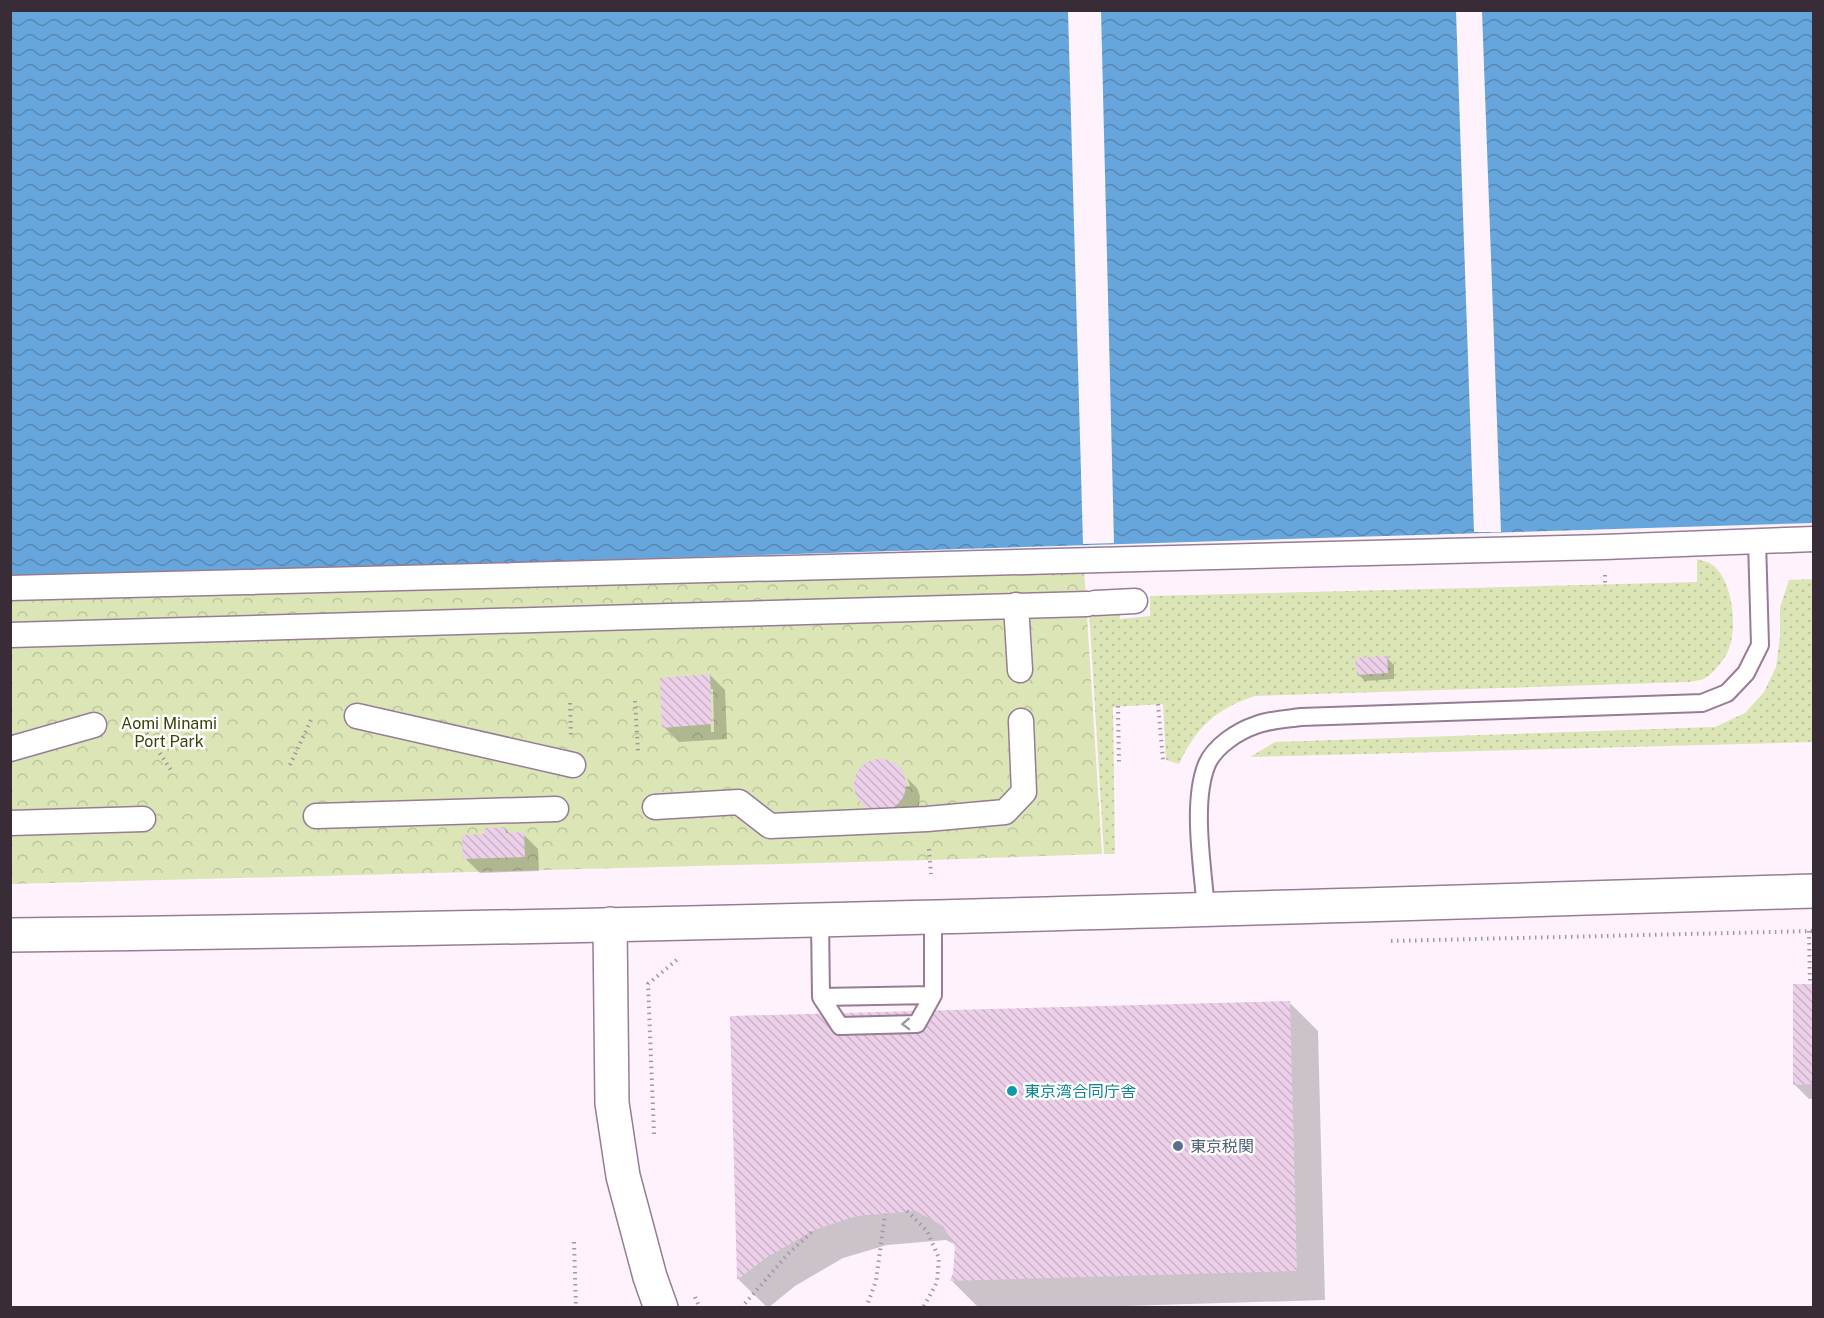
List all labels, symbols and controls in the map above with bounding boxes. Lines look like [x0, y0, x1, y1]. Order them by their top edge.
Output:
park label: Aomi Minami Port Park [121, 714, 217, 751]
one-way arrow [902, 1018, 911, 1030]
place label: 東京湾合同庁舎 [1024, 1082, 1136, 1101]
marker: 東京湾合同庁舎 [1005, 1084, 1019, 1098]
place label: 東京税関 [1190, 1137, 1254, 1156]
marker: 東京税関 [1171, 1139, 1185, 1153]

